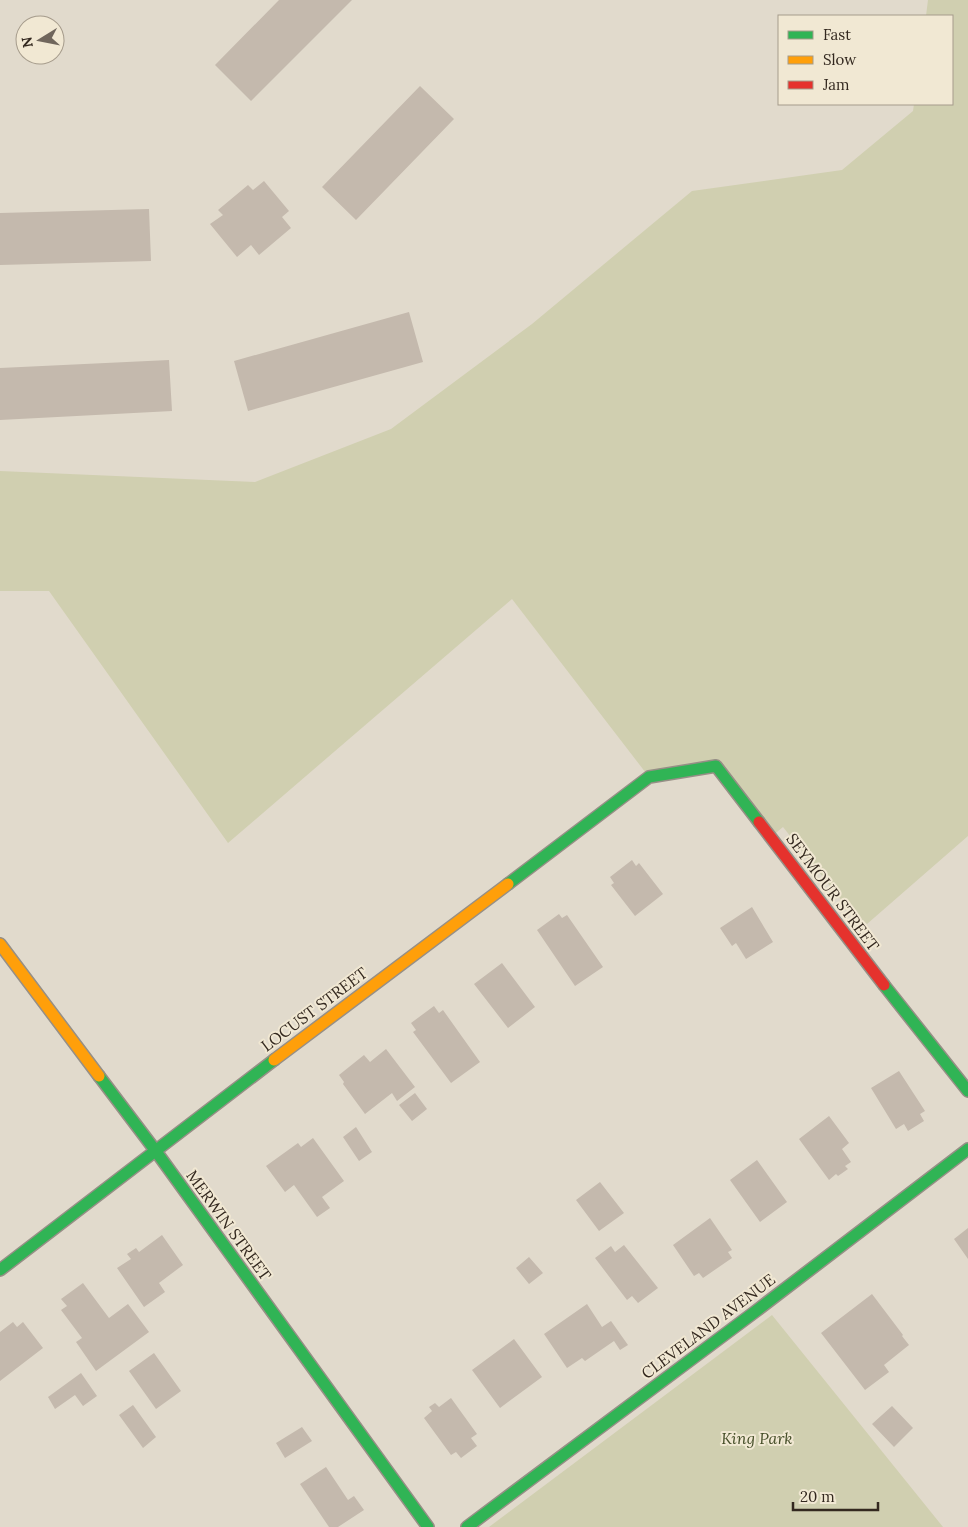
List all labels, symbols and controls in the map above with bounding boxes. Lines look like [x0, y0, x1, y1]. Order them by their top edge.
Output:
north arrow [15, 15, 65, 65]
legend [778, 15, 953, 105]
text: Fast [823, 25, 851, 44]
text: N [17, 35, 37, 49]
text: Slow [823, 50, 856, 69]
text: Jam [822, 75, 850, 94]
street label: SEYMOUR STREET [782, 829, 884, 955]
street label: LOCUST STREET [257, 963, 371, 1055]
street label: MERWIN STREET [182, 1166, 276, 1284]
street label: CLEVELAND AVENUE [637, 1269, 779, 1383]
park label: King Park [721, 1428, 793, 1448]
scale bar [793, 1480, 878, 1512]
text: 20 m [800, 1487, 835, 1506]

